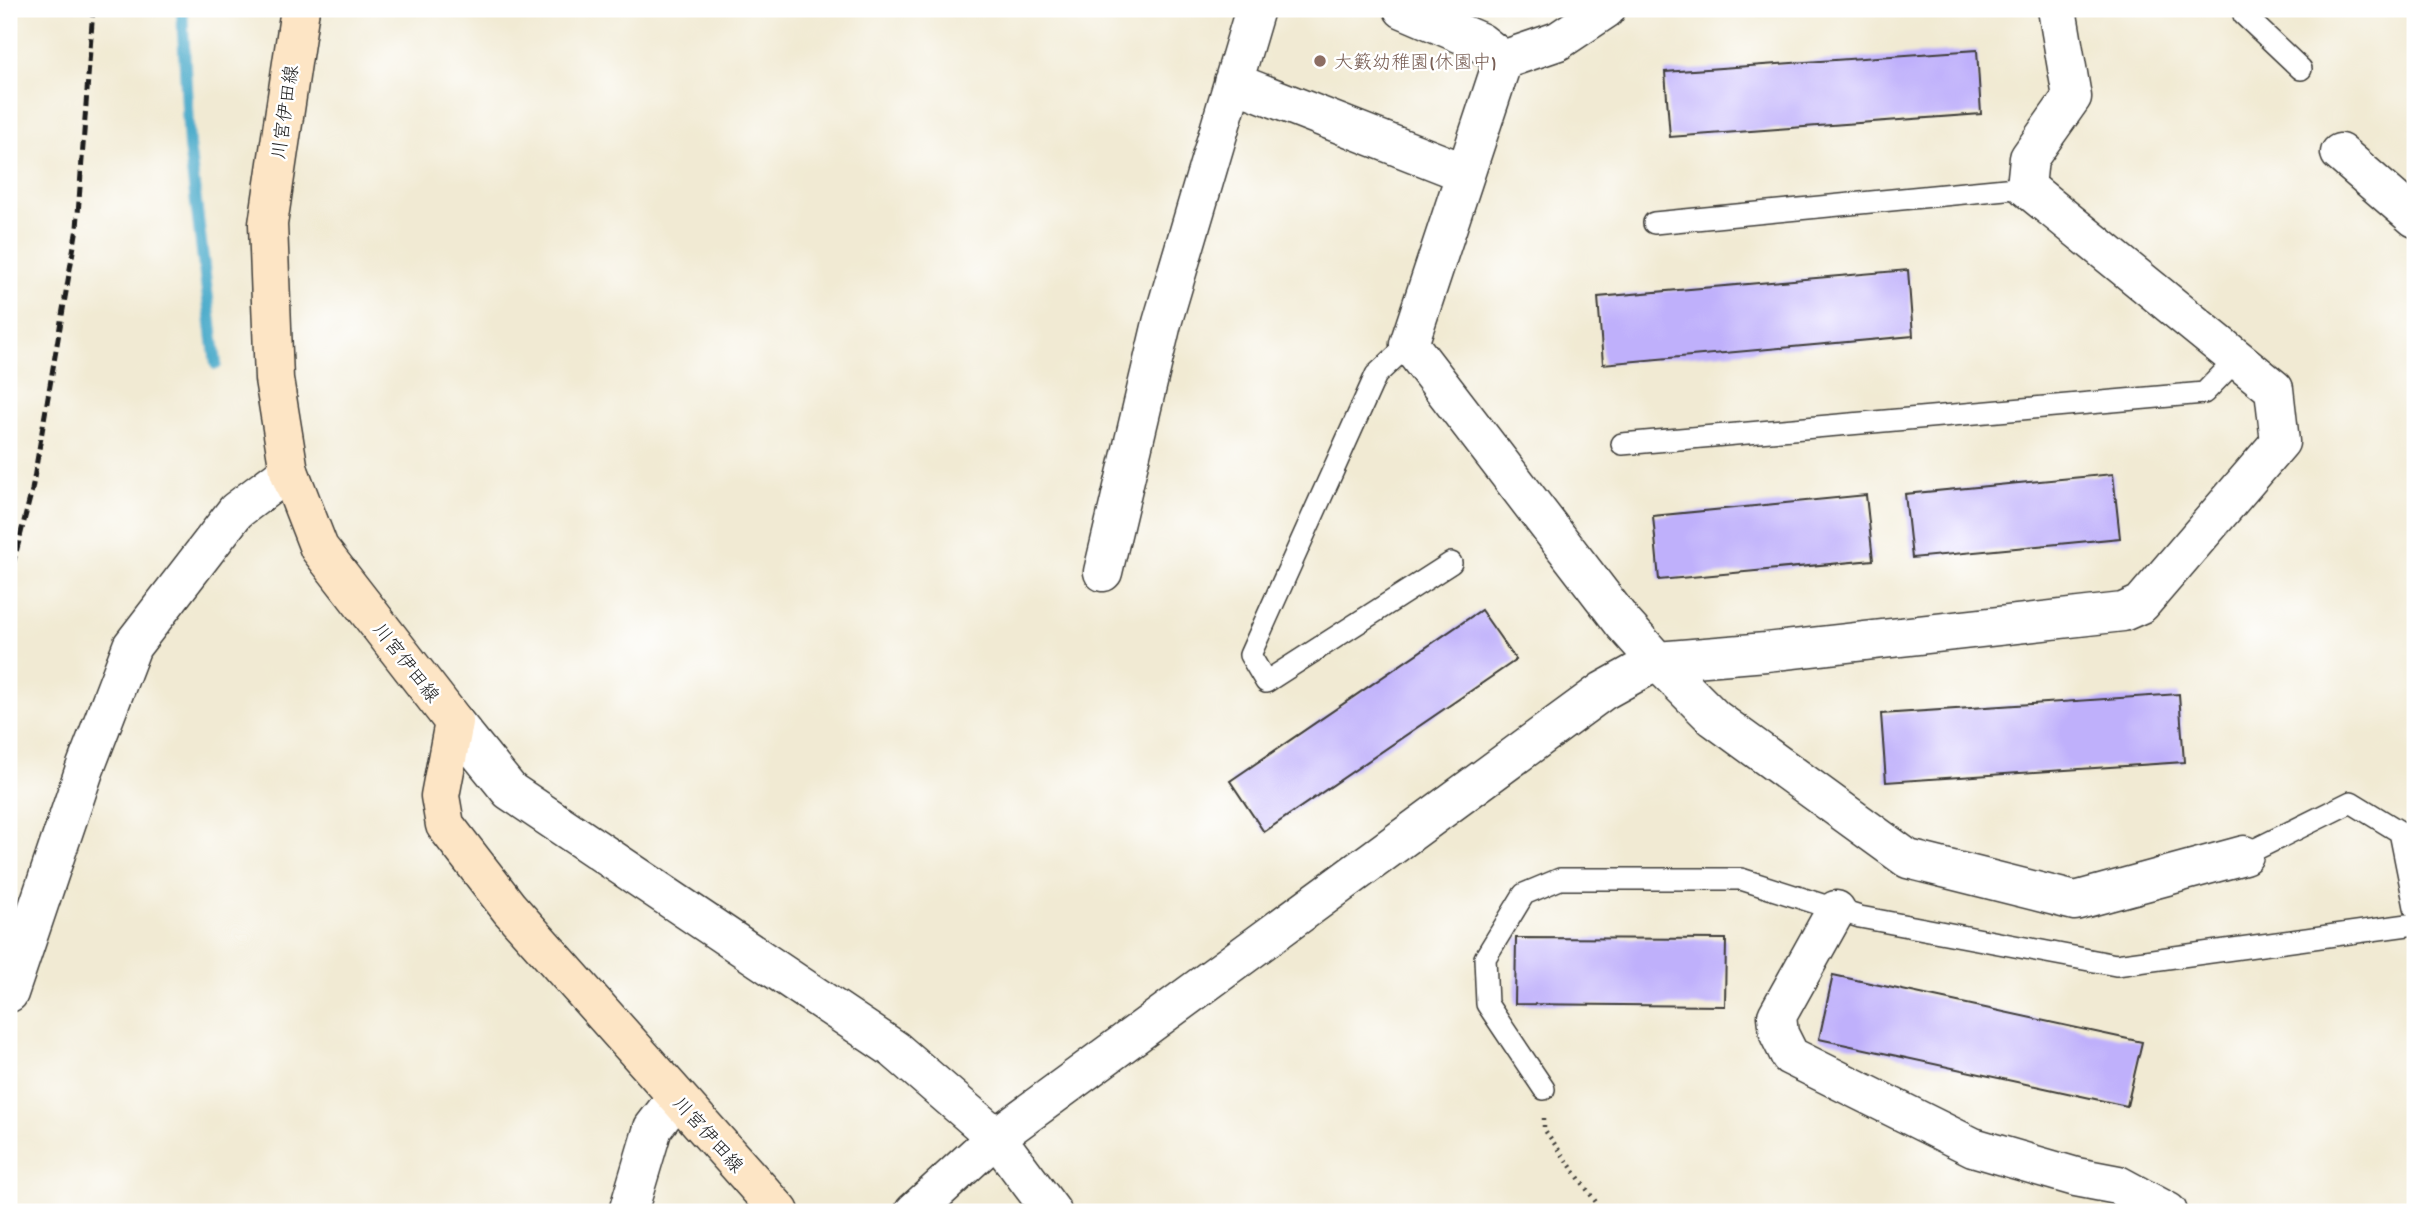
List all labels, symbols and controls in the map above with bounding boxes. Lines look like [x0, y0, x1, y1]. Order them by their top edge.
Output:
place label: 大籔幼稚園(休園中) [1334, 52, 1497, 76]
marker: 大籔幼稚園(休園中) [1312, 53, 1328, 69]
street label: 川宮伊田線 [268, 64, 305, 161]
street label: 川宮伊田線 [366, 619, 443, 709]
street label: 川宮伊田線 [666, 1093, 747, 1179]

